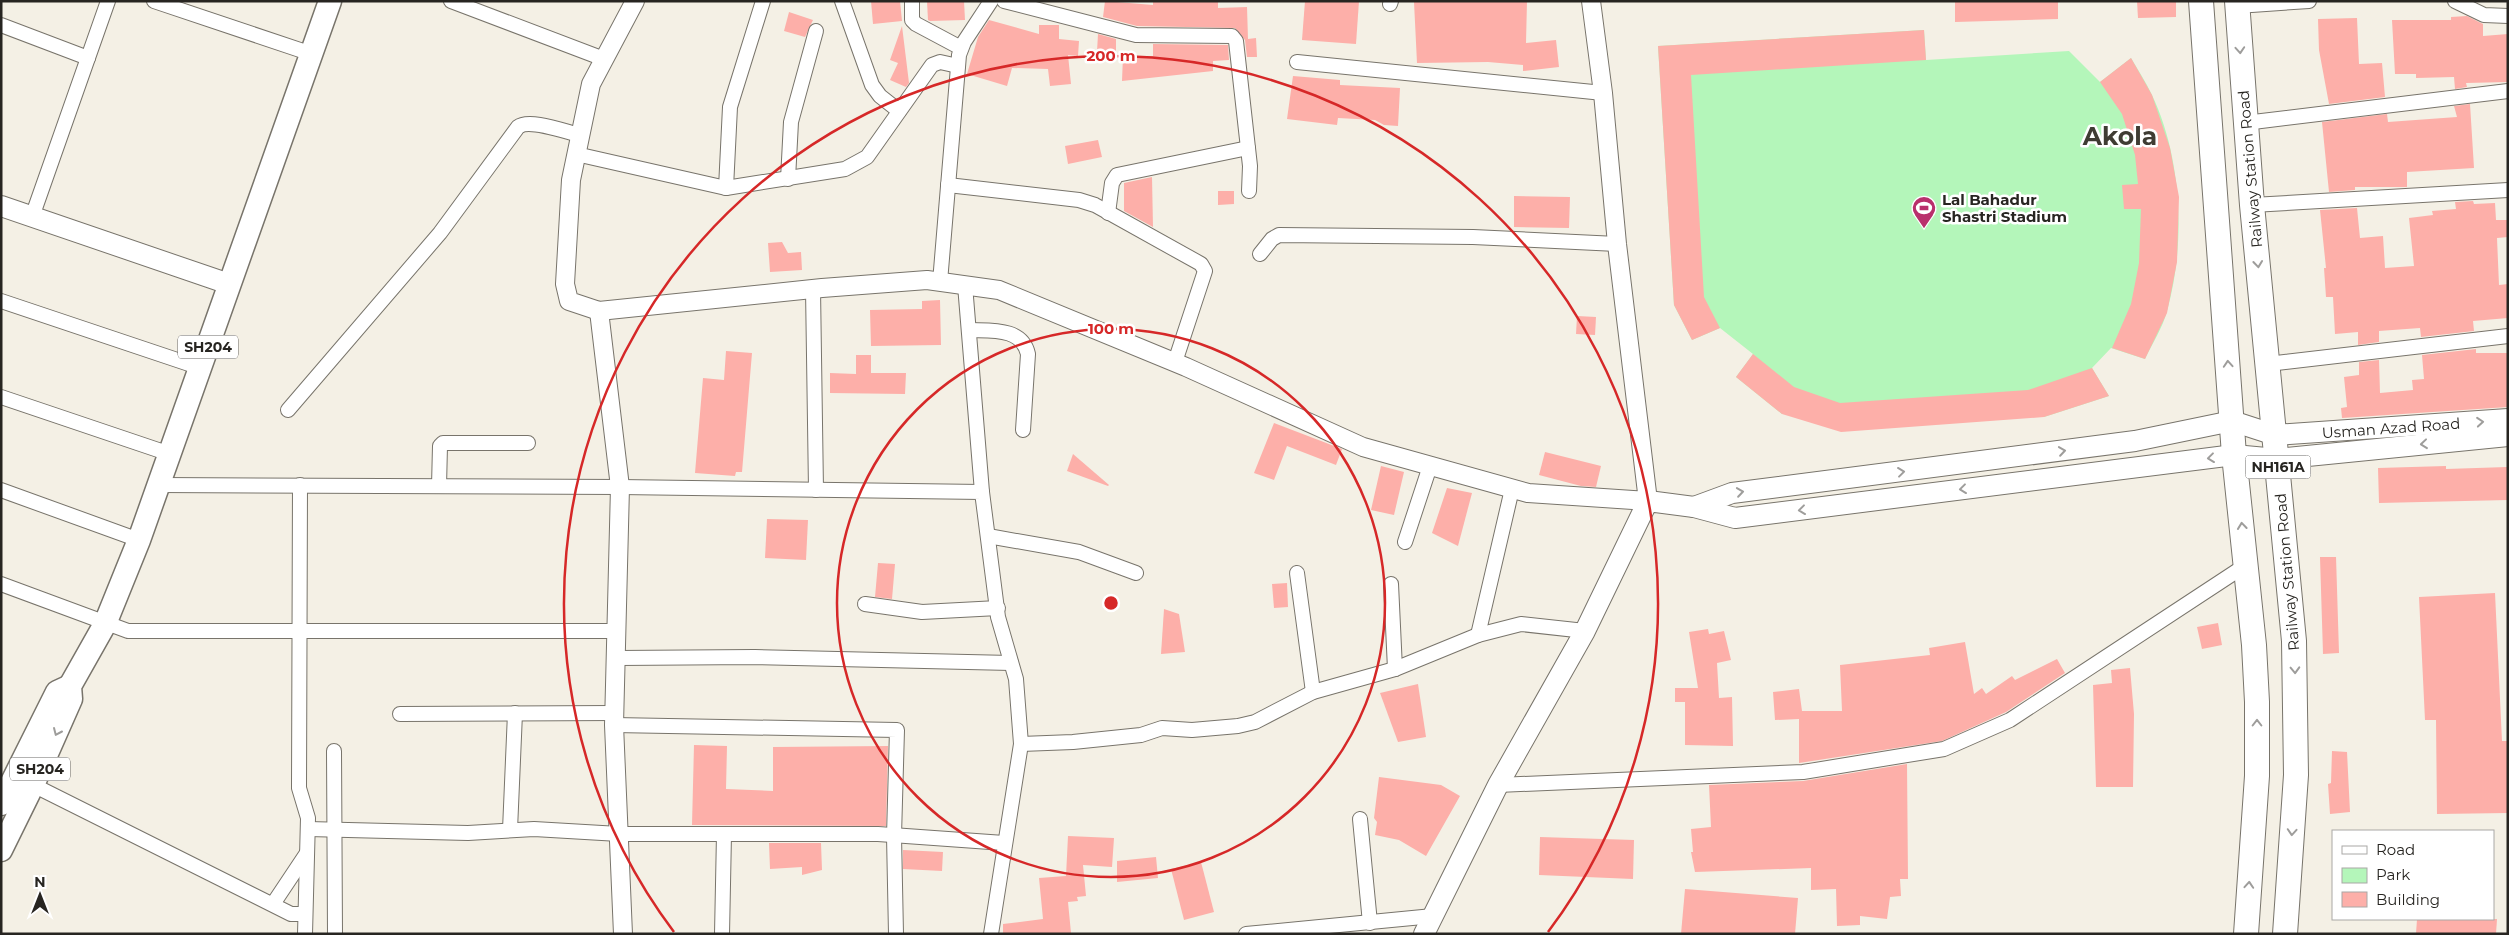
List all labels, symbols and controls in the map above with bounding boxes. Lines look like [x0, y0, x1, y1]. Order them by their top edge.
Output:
text: 200 m [1086, 46, 1136, 65]
one-way arrow [2235, 46, 2246, 54]
street label: Railway Station Road [2234, 90, 2266, 248]
district label: Akola [2082, 121, 2157, 151]
place label: Lal Bahadur Shastri Stadium [1942, 190, 2067, 226]
sports icon: Lal Bahadur Shastri Stadium [1911, 195, 1937, 229]
one-way arrow [2252, 260, 2263, 268]
text: 100 m [1088, 319, 1134, 338]
road number: SH204 [178, 336, 238, 358]
one-way arrow [2222, 360, 2233, 368]
street label: Usman Azad Road [2321, 414, 2461, 442]
one-way arrow [2477, 416, 2485, 427]
one-way arrow [2420, 438, 2428, 449]
one-way arrow [2059, 446, 2067, 457]
one-way arrow [2207, 452, 2215, 463]
road number: NH161A [2246, 456, 2310, 478]
one-way arrow [1898, 467, 1906, 478]
one-way arrow [1959, 483, 1967, 494]
one-way arrow [1736, 488, 1744, 498]
street label: Railway Station Road [2271, 493, 2303, 651]
one-way arrow [1798, 504, 1806, 515]
one-way arrow [2237, 522, 2248, 530]
centre of rings [1102, 594, 1120, 612]
one-way arrow [2290, 666, 2301, 674]
one-way arrow [2252, 719, 2262, 726]
one-way arrow [52, 727, 63, 736]
road number: SH204 [10, 758, 70, 781]
one-way arrow [2287, 829, 2298, 837]
legend [2332, 830, 2494, 920]
text: Road [2376, 840, 2415, 859]
text: Park [2376, 865, 2410, 884]
north arrow [15, 870, 65, 920]
text: N [34, 873, 46, 891]
one-way arrow [2244, 881, 2255, 889]
text: Building [2376, 890, 2440, 909]

